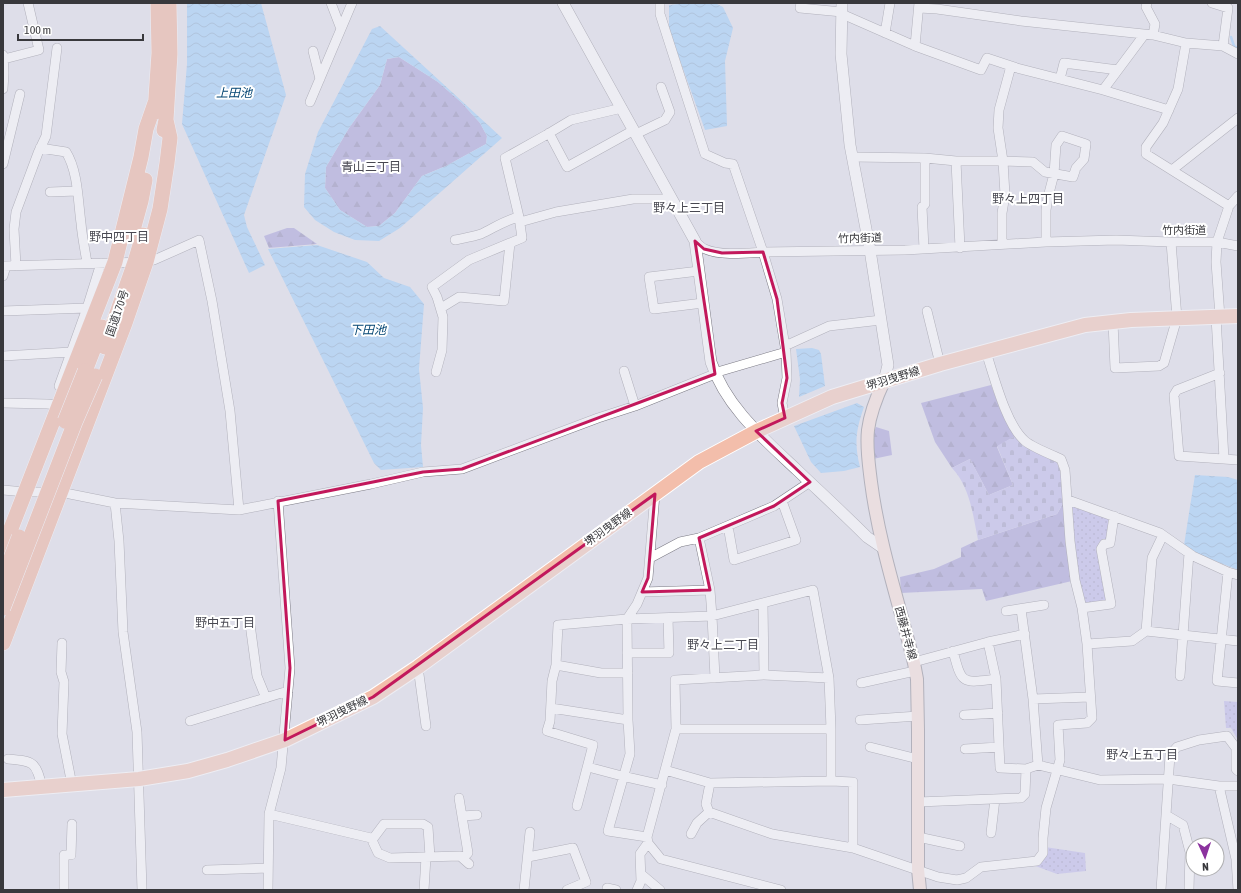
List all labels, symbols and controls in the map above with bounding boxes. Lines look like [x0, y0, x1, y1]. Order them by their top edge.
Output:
scale bar [18, 16, 143, 42]
text: 100 m [24, 23, 51, 37]
water label: 上田池 [216, 86, 253, 100]
district label: 青山三丁目 [341, 160, 401, 174]
district label: 野々上四丁目 [992, 192, 1064, 206]
district label: 野々上三丁目 [653, 201, 725, 215]
street label: 竹内街道 [1162, 224, 1206, 236]
district label: 野中四丁目 [89, 230, 149, 244]
street label: 竹内街道 [838, 232, 882, 244]
street label: 国道170号 [103, 288, 131, 338]
water label: 下田池 [350, 323, 387, 337]
street label: 堺羽曳野線 [865, 364, 921, 392]
street label: 堺羽曳野線 [582, 506, 634, 548]
street label: 西藤井寺線 [893, 605, 919, 661]
district label: 野中五丁目 [195, 616, 255, 630]
district label: 野々上二丁目 [687, 638, 759, 652]
street label: 堺羽曳野線 [315, 694, 369, 728]
district label: 野々上五丁目 [1106, 748, 1178, 762]
north arrow [1185, 837, 1225, 877]
text: N [1202, 861, 1209, 873]

